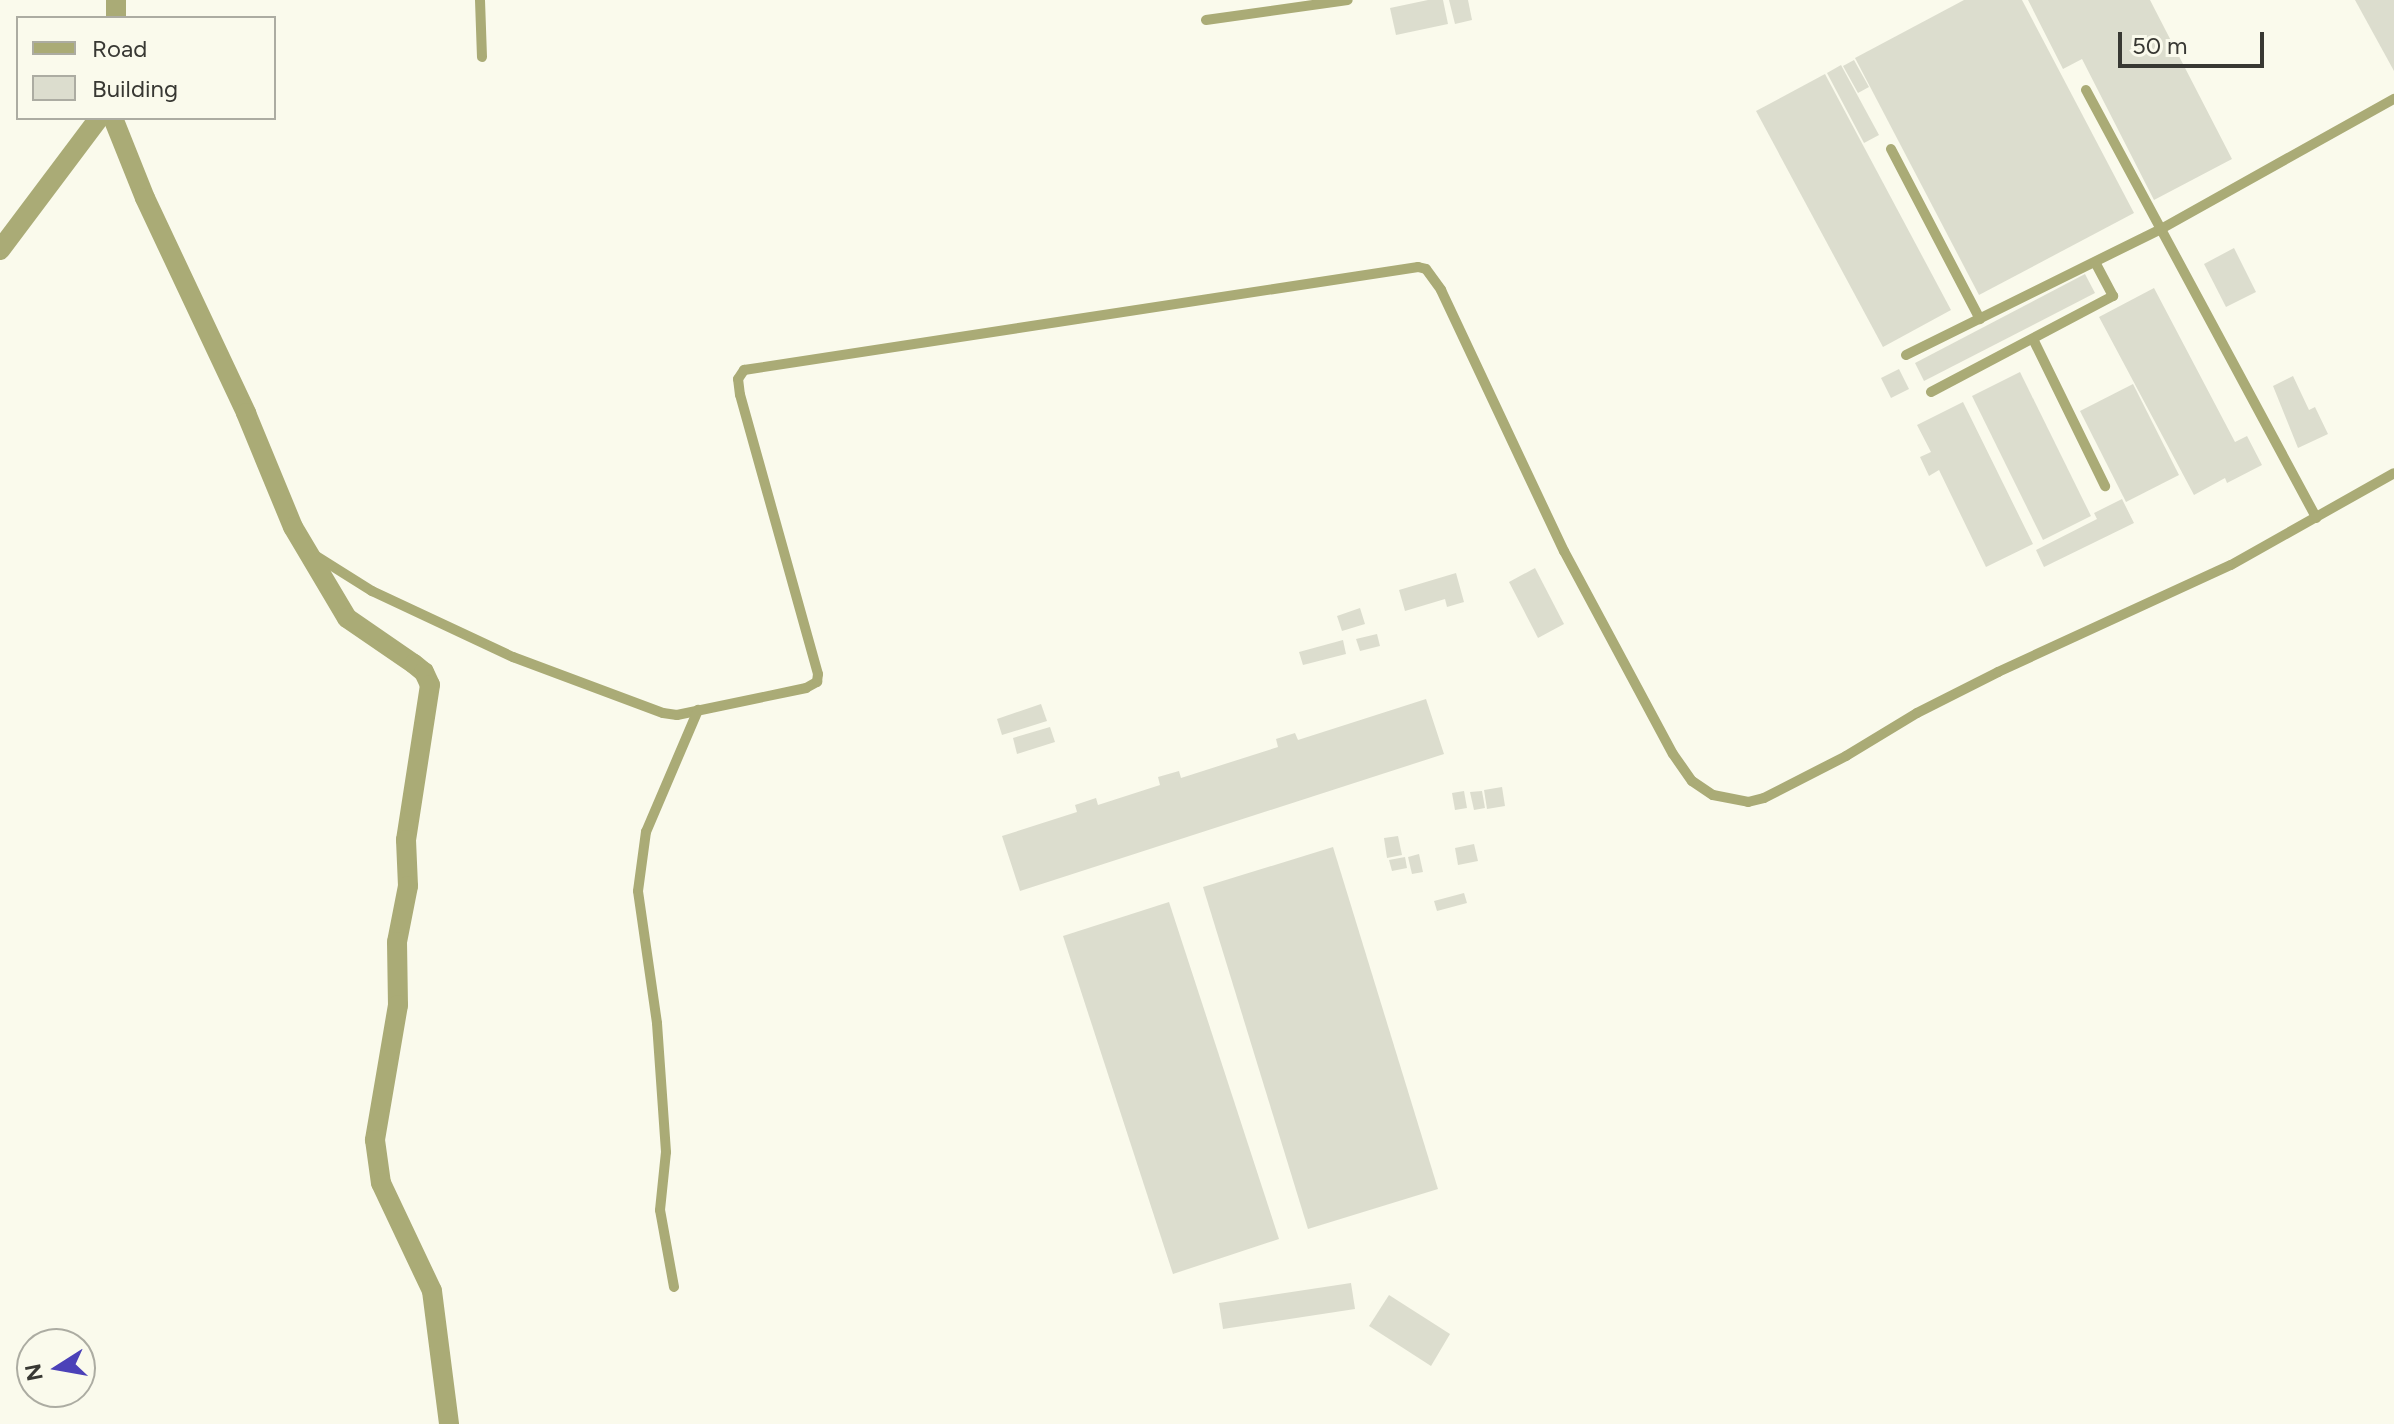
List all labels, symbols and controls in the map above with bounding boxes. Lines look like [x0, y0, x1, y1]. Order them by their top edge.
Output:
legend [16, 16, 276, 120]
scale bar [2122, 16, 2268, 66]
text: 50 m [2132, 31, 2188, 60]
text: Road [92, 34, 147, 63]
text: Building [92, 74, 178, 103]
north arrow [16, 1328, 96, 1408]
text: N [19, 1361, 49, 1383]

